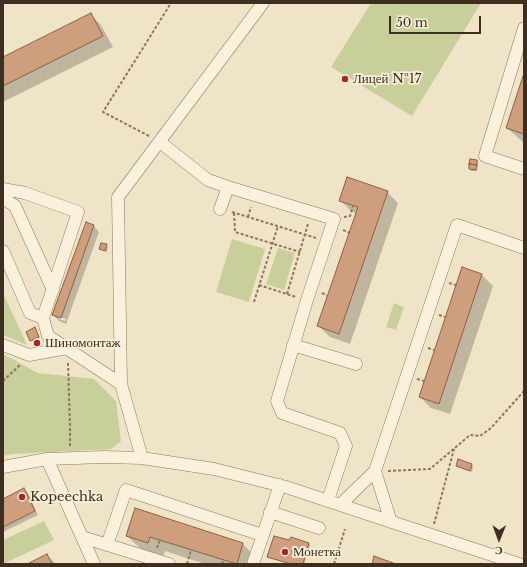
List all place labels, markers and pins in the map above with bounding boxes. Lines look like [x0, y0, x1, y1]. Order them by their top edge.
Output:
place label: Лицей №17 [353, 71, 421, 87]
marker: Лицей №17 [340, 74, 350, 84]
place label: Шиномонтаж [45, 335, 121, 351]
marker: Шиномонтаж [32, 338, 42, 348]
place label: Kopeechka [30, 489, 103, 505]
marker: Kopeechka [17, 492, 27, 502]
place label: Монетка [293, 544, 341, 560]
marker: Монетка [280, 547, 290, 557]

